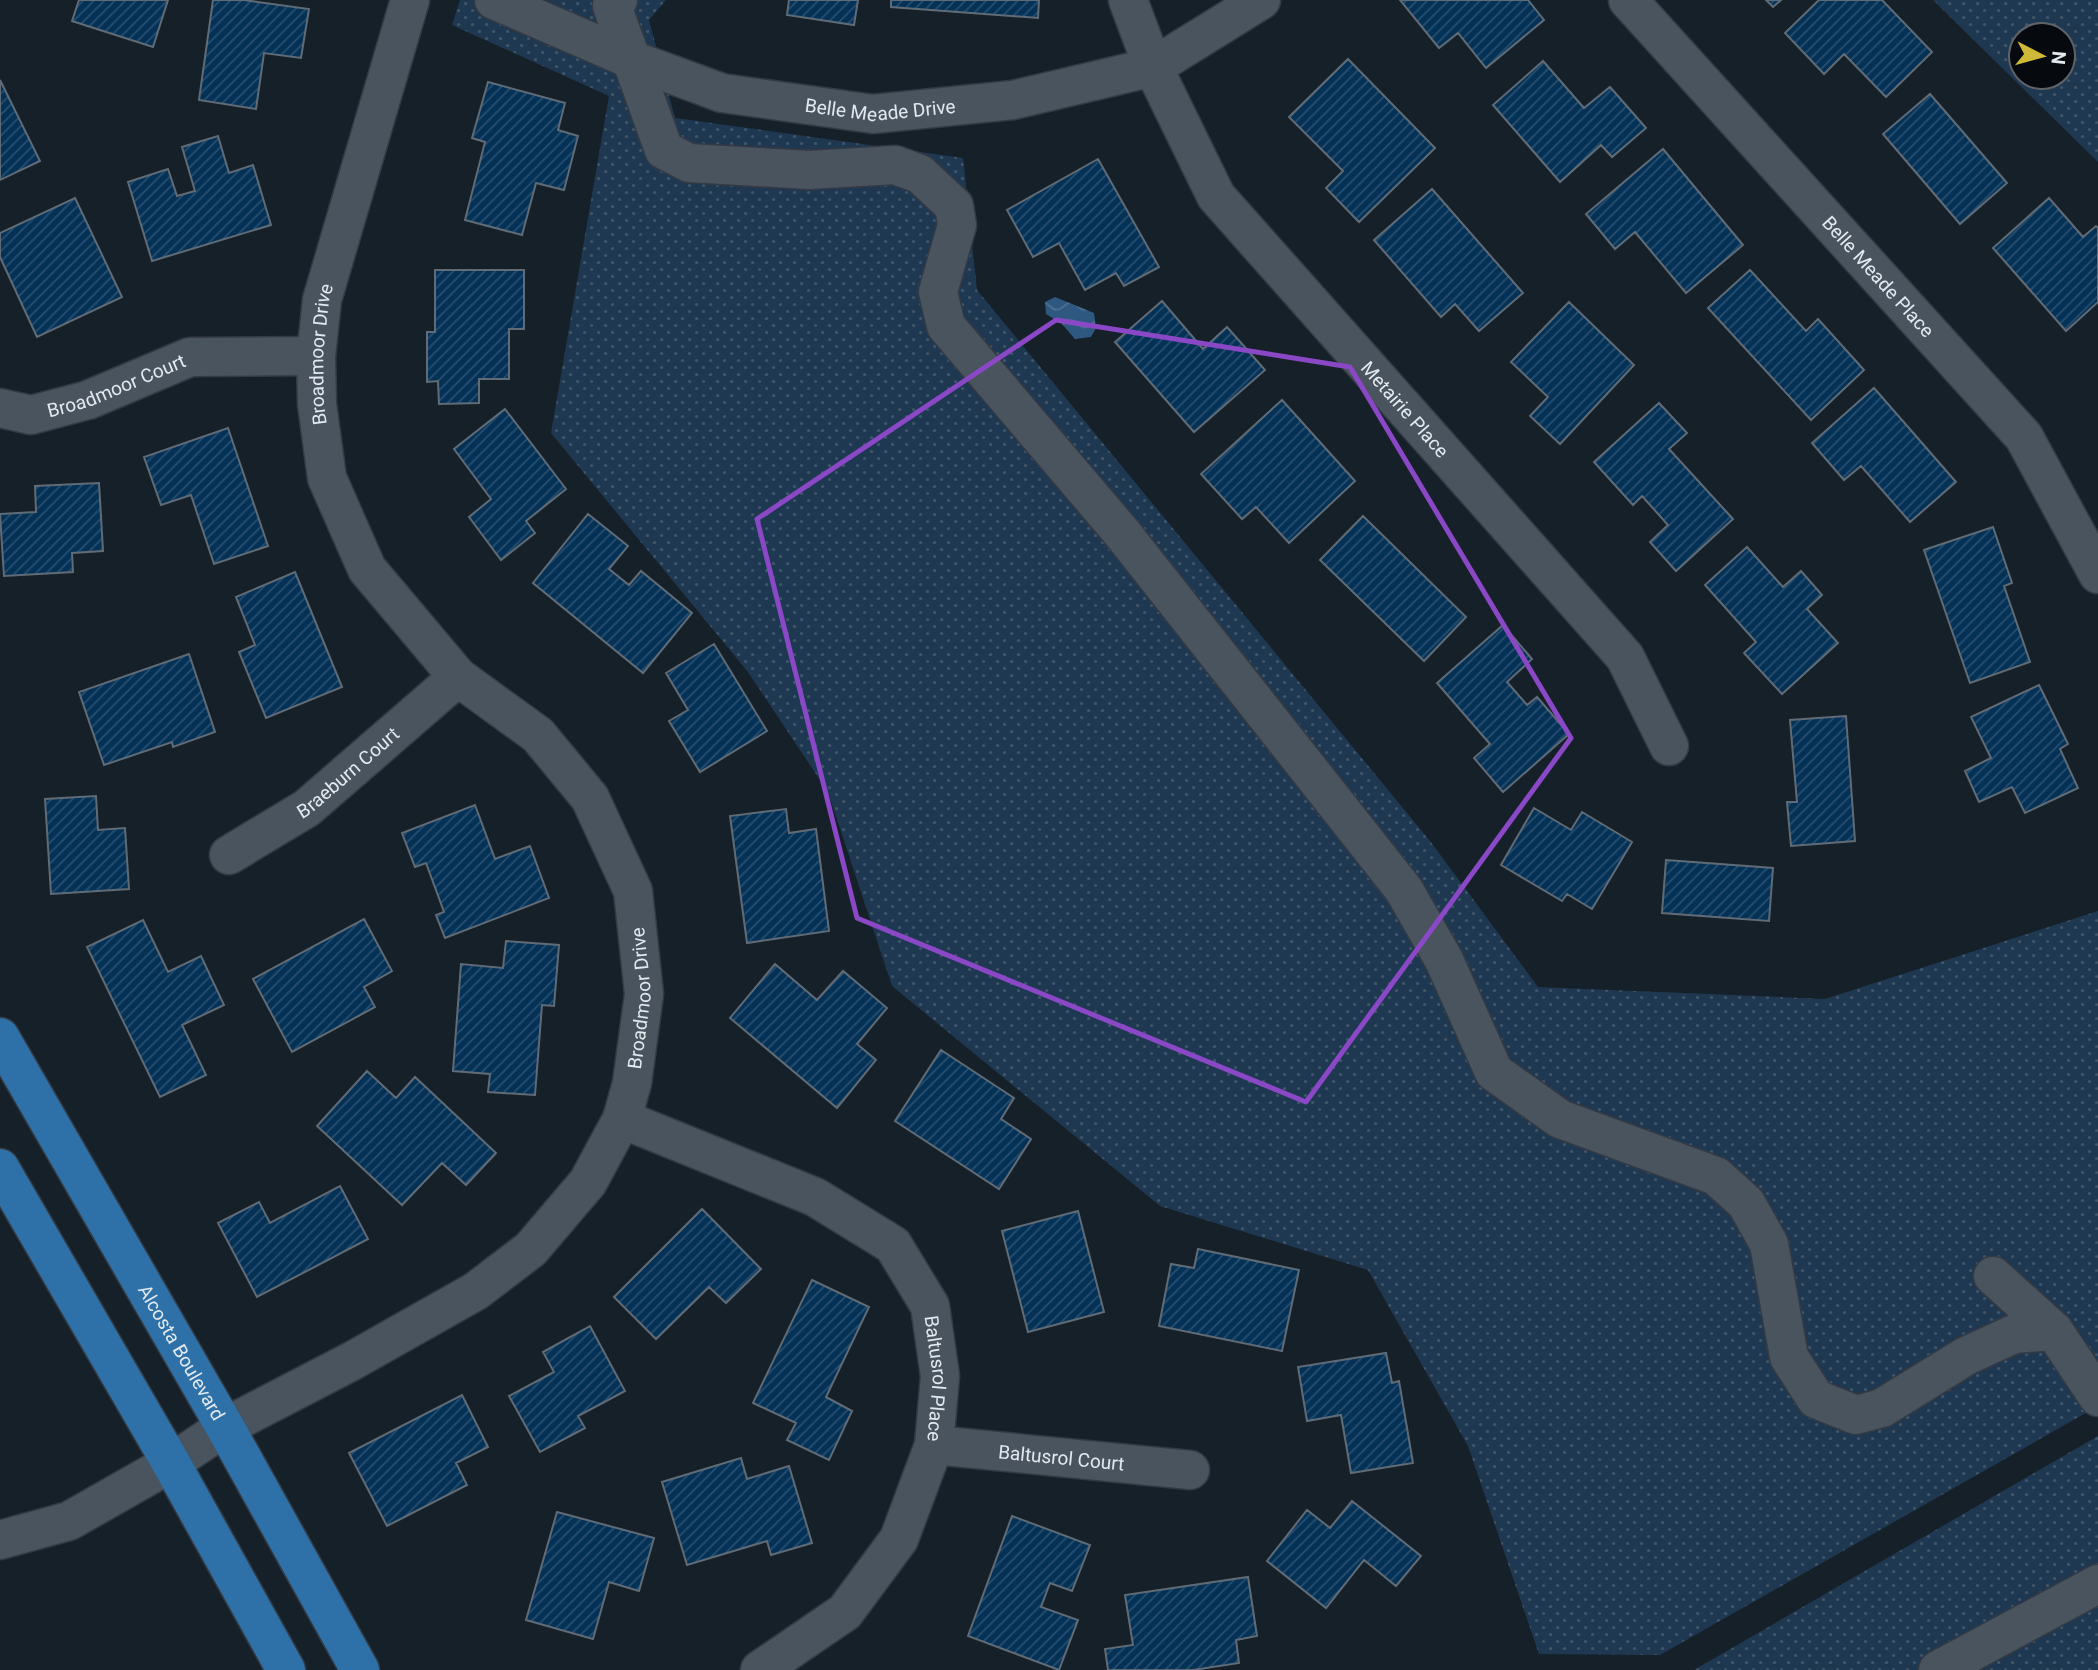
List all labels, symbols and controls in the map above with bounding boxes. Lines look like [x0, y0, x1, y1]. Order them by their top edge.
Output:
north arrow [2007, 21, 2077, 91]
text: N [2046, 50, 2071, 66]
street label: Belle Meade Drive [804, 93, 957, 126]
street label: Belle Meade Place [1818, 211, 1939, 342]
street label: Broadmoor Drive [304, 281, 338, 427]
street label: Broadmoor Court [45, 349, 189, 422]
street label: Metairie Place [1356, 356, 1454, 462]
street label: Braeburn Court [292, 722, 404, 823]
street label: Broadmoor Drive [623, 926, 656, 1070]
street label: Alcosta Boulevard [134, 1280, 230, 1424]
street label: Baltusrol Place [920, 1314, 952, 1442]
street label: Baltusrol Court [997, 1440, 1126, 1475]

